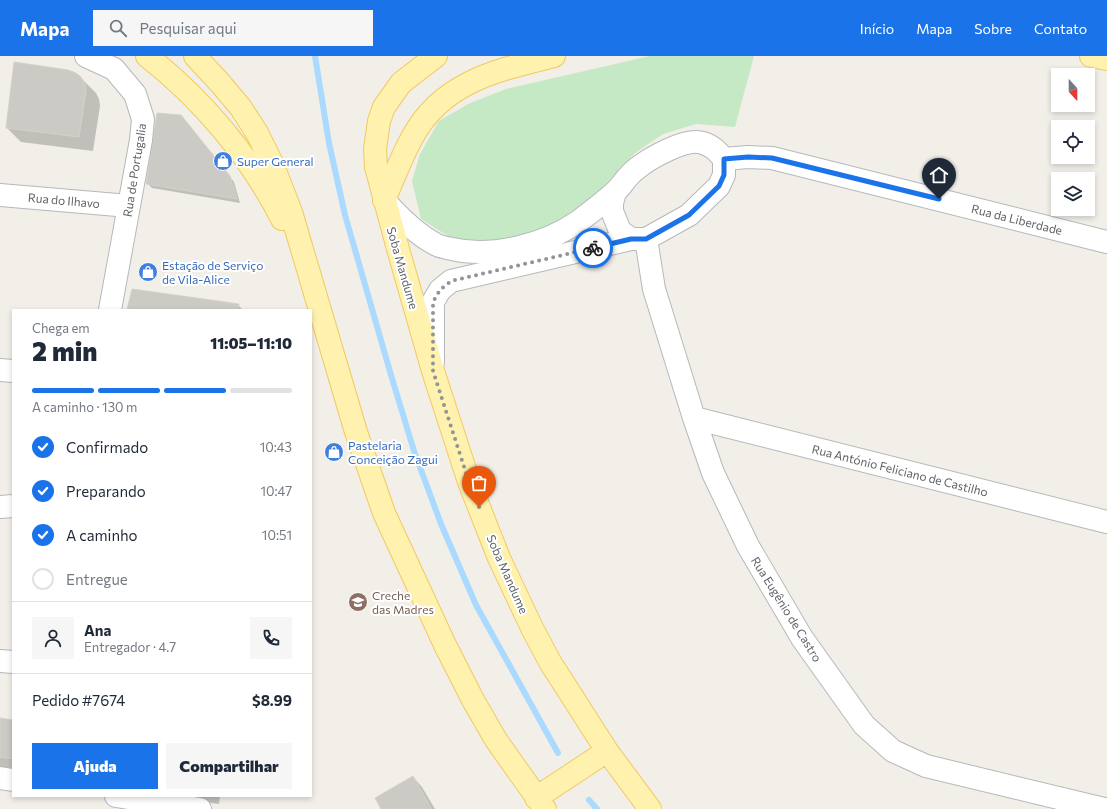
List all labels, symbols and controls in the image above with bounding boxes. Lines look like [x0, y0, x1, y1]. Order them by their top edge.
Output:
search box [93, 10, 373, 46]
text: Mapa [20, 17, 69, 40]
icon: search [107, 17, 129, 39]
text: Pesquisar aqui [139, 19, 237, 37]
text: Início [860, 20, 894, 37]
text: Mapa [916, 20, 952, 37]
text: Sobre [974, 20, 1012, 37]
text: Contato [1034, 20, 1087, 37]
north arrow [1051, 68, 1095, 112]
map controls [1051, 68, 1095, 216]
button: locate [1051, 120, 1095, 164]
street label: Rua de Portugalia [120, 122, 148, 218]
shop icon: Super General [212, 150, 234, 172]
place label: Super General [237, 154, 314, 168]
pin [922, 158, 956, 199]
icon: home [928, 164, 950, 186]
button: layers [1051, 172, 1095, 216]
street label: Rua do Ilhavo [27, 190, 101, 210]
street label: Rua da Liberdade [970, 201, 1064, 237]
street label: Soba Mandume [385, 225, 421, 311]
courier [573, 228, 613, 268]
icon: bike [582, 237, 604, 259]
place label: Estação de Serviço de Vila-Alice [162, 258, 263, 286]
shop icon: Estação de Serviço de Vila-Alice [137, 261, 159, 283]
text: Chega em [32, 320, 90, 336]
text: 11:05–11:10 [210, 334, 292, 352]
text: 2 min [32, 335, 97, 366]
text: A caminho · 130 m [32, 399, 137, 415]
icon: check [32, 436, 54, 458]
text: Confirmado [66, 438, 148, 456]
place label: Pastelaria Conceição Zagui [348, 438, 438, 466]
text: 10:43 [260, 439, 292, 455]
shop icon: Pastelaria Conceição Zagui [323, 441, 345, 463]
street label: Rua António Feliciano de Castilho [810, 441, 990, 499]
pin [462, 466, 496, 507]
icon: bag [468, 472, 490, 494]
icon: check [32, 480, 54, 502]
text: Preparando [66, 482, 146, 500]
text: 10:47 [260, 483, 292, 499]
icon: check [32, 524, 54, 546]
text: A caminho [66, 526, 138, 544]
text: 10:51 [262, 527, 292, 543]
street label: Soba Mandume [484, 532, 532, 616]
street label: Rua Eugênio de Castro [749, 554, 825, 664]
text: Entregue [66, 570, 128, 588]
place label: Creche das Madres [372, 588, 434, 616]
school or university icon: Creche das Madres [347, 591, 369, 613]
button: person [32, 617, 74, 659]
button: phone [250, 617, 292, 659]
text: Ana [84, 621, 111, 639]
text: Entregador · 4.7 [84, 639, 176, 655]
text: Pedido #7674 [32, 691, 125, 709]
text: $8.99 [252, 691, 292, 709]
button: Ajuda [32, 743, 158, 789]
button: Compartilhar [166, 743, 292, 789]

